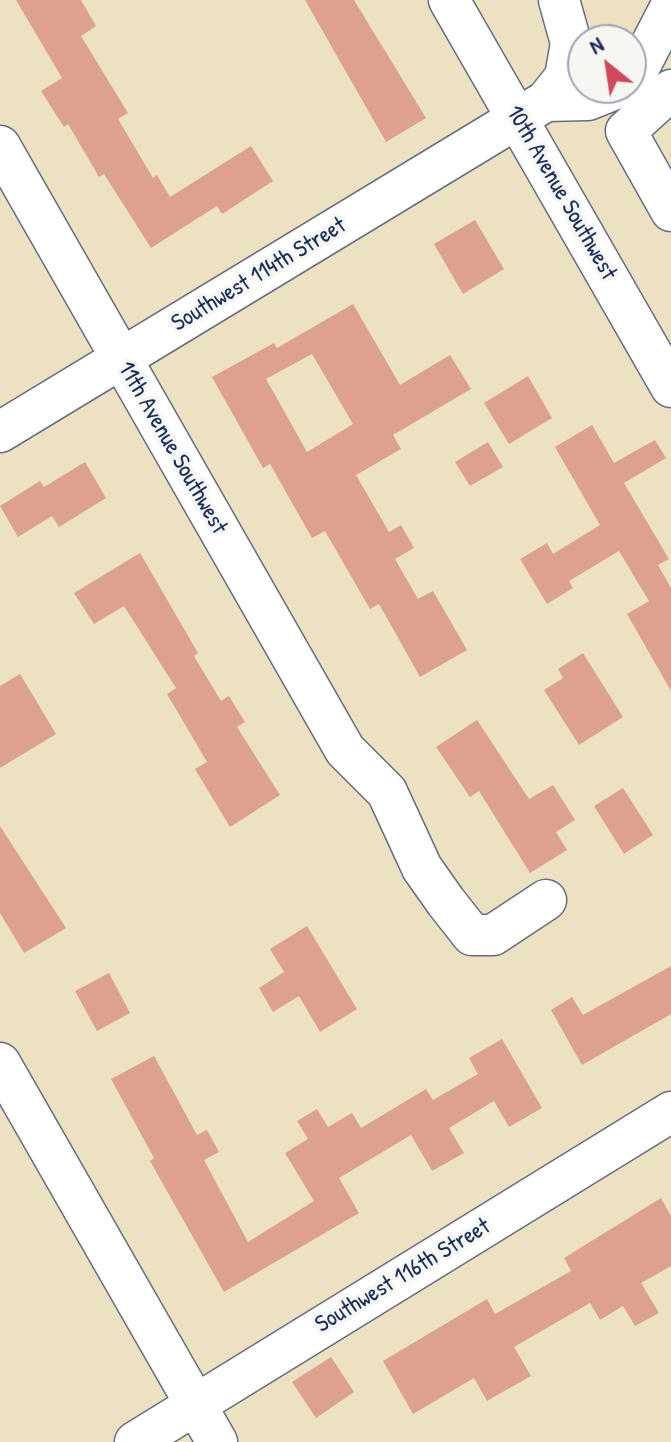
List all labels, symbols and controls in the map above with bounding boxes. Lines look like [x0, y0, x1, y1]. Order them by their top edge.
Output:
north arrow [567, 24, 647, 104]
text: N [583, 29, 609, 61]
street label: 10th Avenue Southwest [499, 101, 623, 285]
street label: Southwest 114th Street [167, 212, 351, 338]
street label: 11th Avenue Southwest [111, 357, 233, 539]
street label: Southwest 116th Street [310, 1212, 496, 1340]

